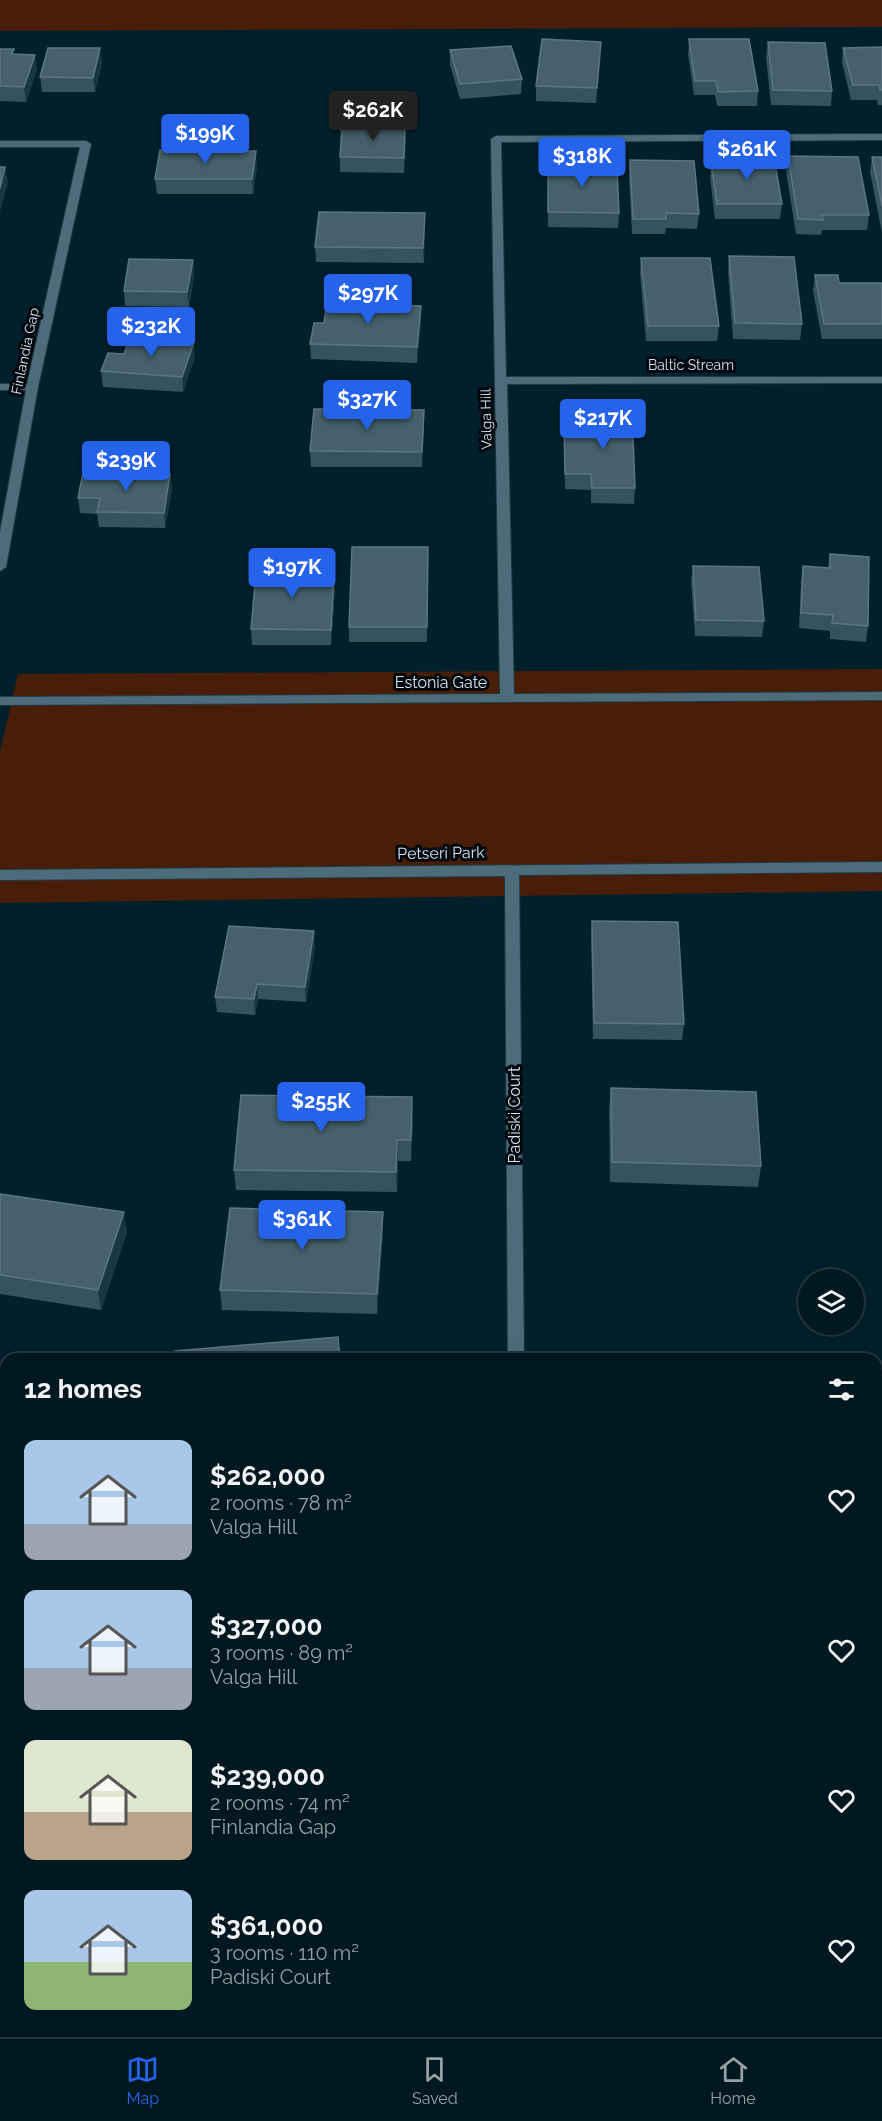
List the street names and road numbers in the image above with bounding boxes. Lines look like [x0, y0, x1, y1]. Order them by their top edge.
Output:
street label: Finlandia Gap [8, 306, 42, 396]
street label: Baltic Stream [648, 357, 734, 373]
street label: Valga Hill [477, 388, 495, 450]
street label: Estonia Gate [395, 673, 487, 692]
street label: Petseri Park [397, 843, 485, 863]
street label: Padiski Court [505, 1066, 524, 1163]

